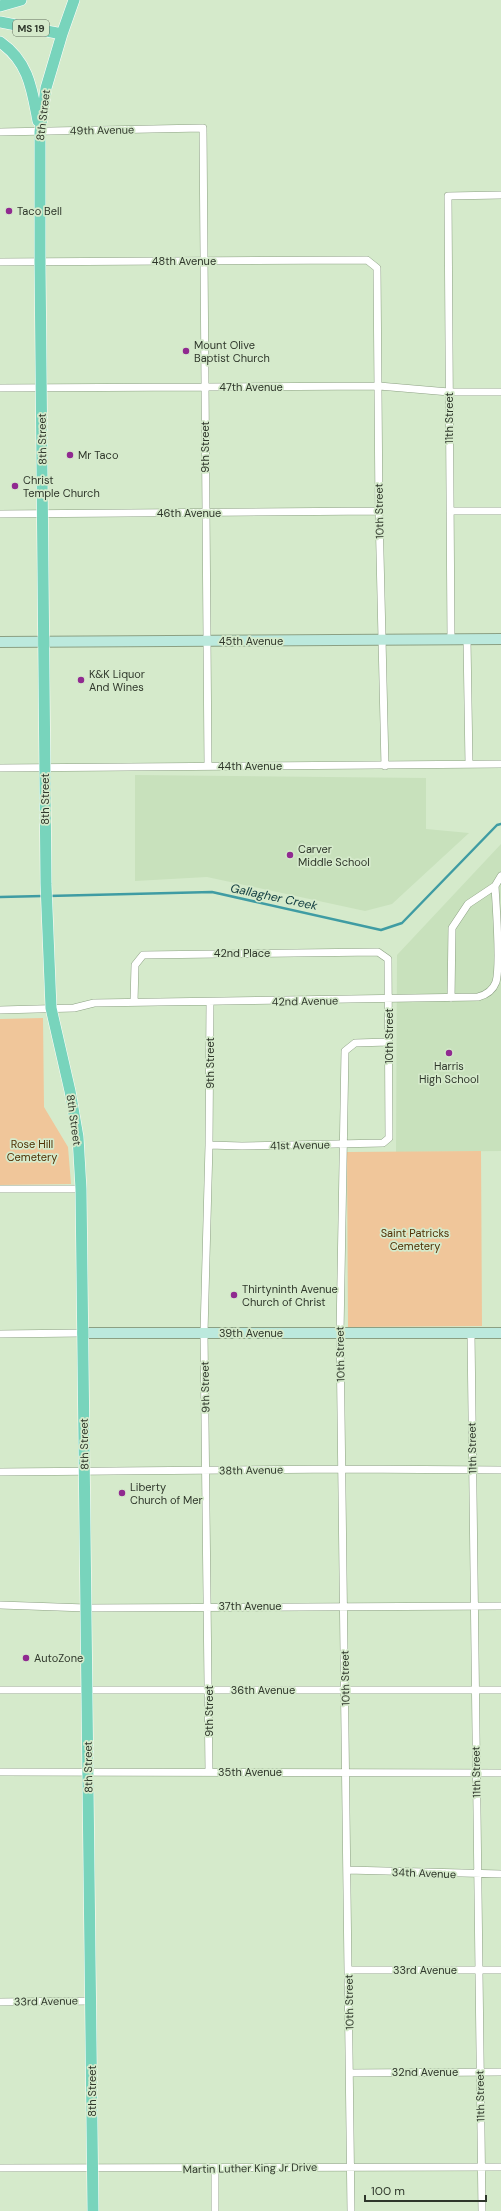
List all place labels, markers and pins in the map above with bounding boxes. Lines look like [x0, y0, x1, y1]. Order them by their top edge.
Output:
place label: Taco Bell [17, 204, 62, 218]
marker: Taco Bell [4, 206, 14, 216]
place label: Mount Olive Baptist Church [194, 338, 270, 365]
marker: Mount Olive Baptist Church [181, 346, 191, 356]
place label: Mr Taco [78, 448, 118, 462]
marker: Mr Taco [65, 450, 75, 460]
place label: Christ Temple Church [23, 473, 100, 500]
marker: Christ Temple Church [10, 481, 20, 491]
place label: K&K Liquor And Wines [89, 667, 145, 694]
marker: K&K Liquor And Wines [76, 675, 86, 685]
place label: Carver Middle School [298, 842, 370, 869]
marker: Carver Middle School [285, 850, 295, 860]
marker: Harris High School [444, 1048, 454, 1058]
place label: Harris High School [419, 1059, 479, 1086]
place label: Thirtyninth Avenue Church of Christ [242, 1282, 338, 1309]
marker: Thirtyninth Avenue Church of Christ [229, 1290, 239, 1300]
place label: Liberty Church of Mer [130, 1480, 203, 1507]
marker: Liberty Church of Mer [117, 1488, 127, 1498]
place label: AutoZone [34, 1651, 83, 1665]
marker: AutoZone [21, 1653, 31, 1663]

